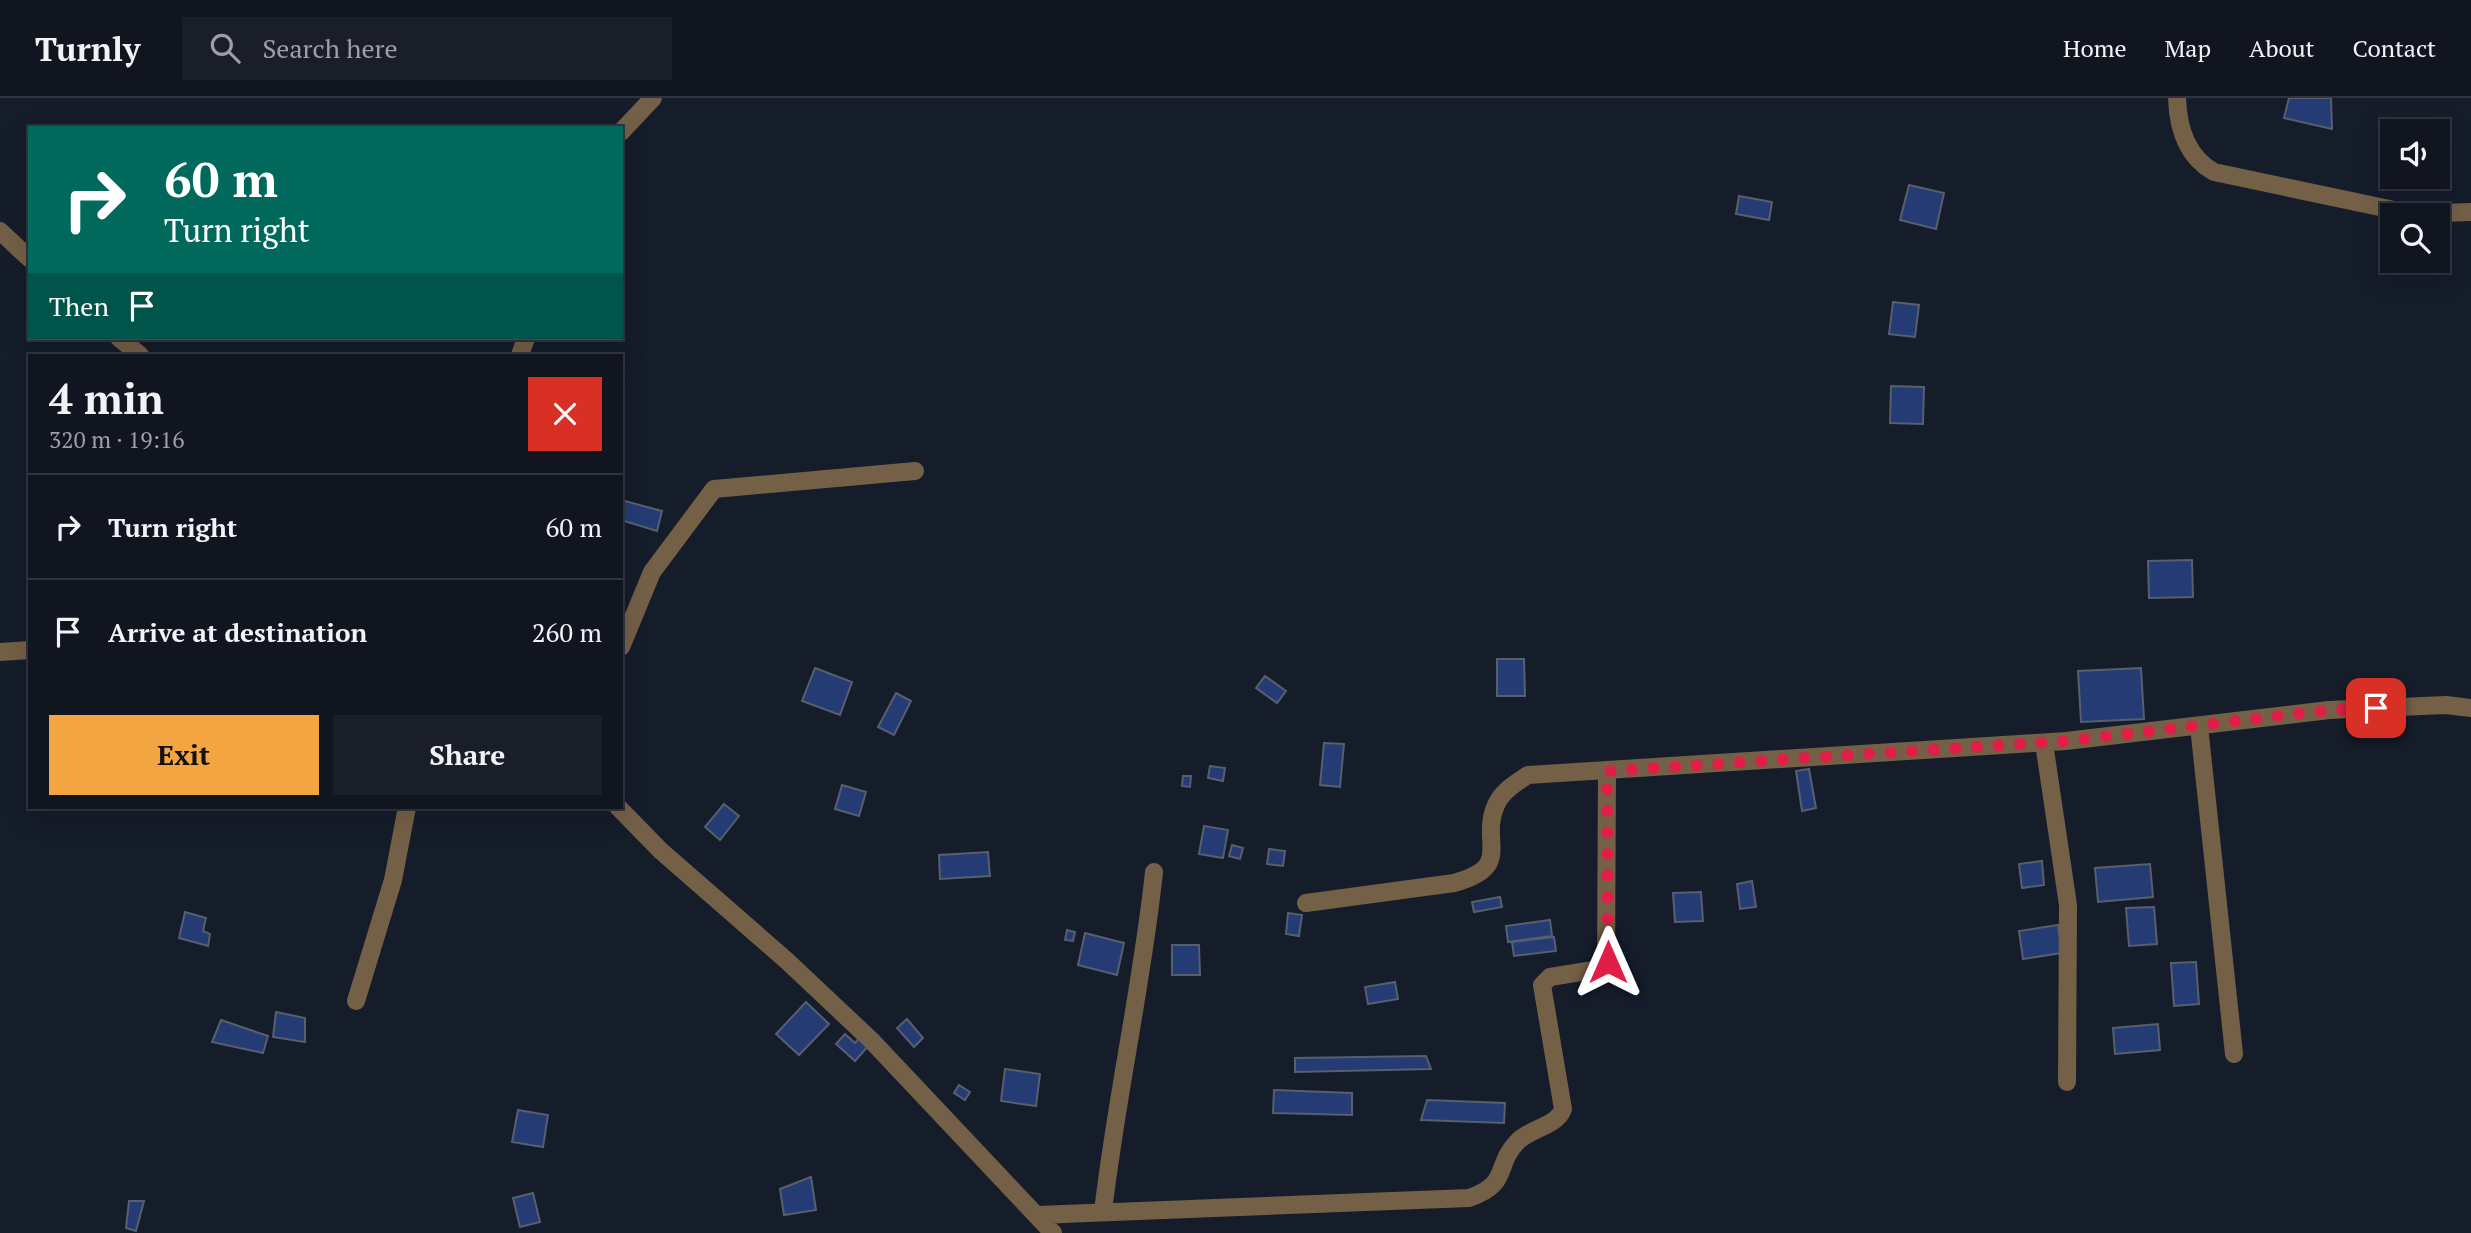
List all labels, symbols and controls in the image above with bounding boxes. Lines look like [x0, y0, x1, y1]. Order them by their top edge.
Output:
search box [182, 17, 672, 80]
text: Turnly [35, 27, 140, 70]
icon: search [206, 29, 244, 67]
text: Search here [262, 31, 398, 65]
text: Home [2063, 32, 2127, 64]
text: Map [2165, 32, 2211, 64]
text: About [2249, 32, 2315, 64]
text: Contact [2353, 32, 2436, 64]
map controls [2380, 119, 2450, 273]
button: sound [2380, 119, 2450, 189]
text: 60 m [164, 146, 278, 211]
icon: right [49, 154, 140, 245]
button: search [2380, 203, 2450, 273]
text: Turn right [164, 209, 310, 251]
icon: arrive [123, 287, 161, 325]
text: Then [49, 289, 109, 323]
text: 4 min [49, 370, 164, 426]
button: close [528, 377, 602, 451]
text: 320 m · 19:16 [49, 424, 184, 455]
icon: right [49, 508, 87, 546]
text: Turn right [108, 510, 237, 544]
text: 60 m [546, 510, 602, 544]
icon: arrive [49, 613, 87, 651]
text: Arrive at destination [108, 615, 367, 649]
text: 260 m [532, 615, 602, 649]
pin [2346, 678, 2406, 738]
icon: arrive [2357, 689, 2395, 727]
button: Exit [49, 715, 319, 795]
button: Share [333, 715, 602, 795]
position arrow [1571, 925, 1645, 999]

